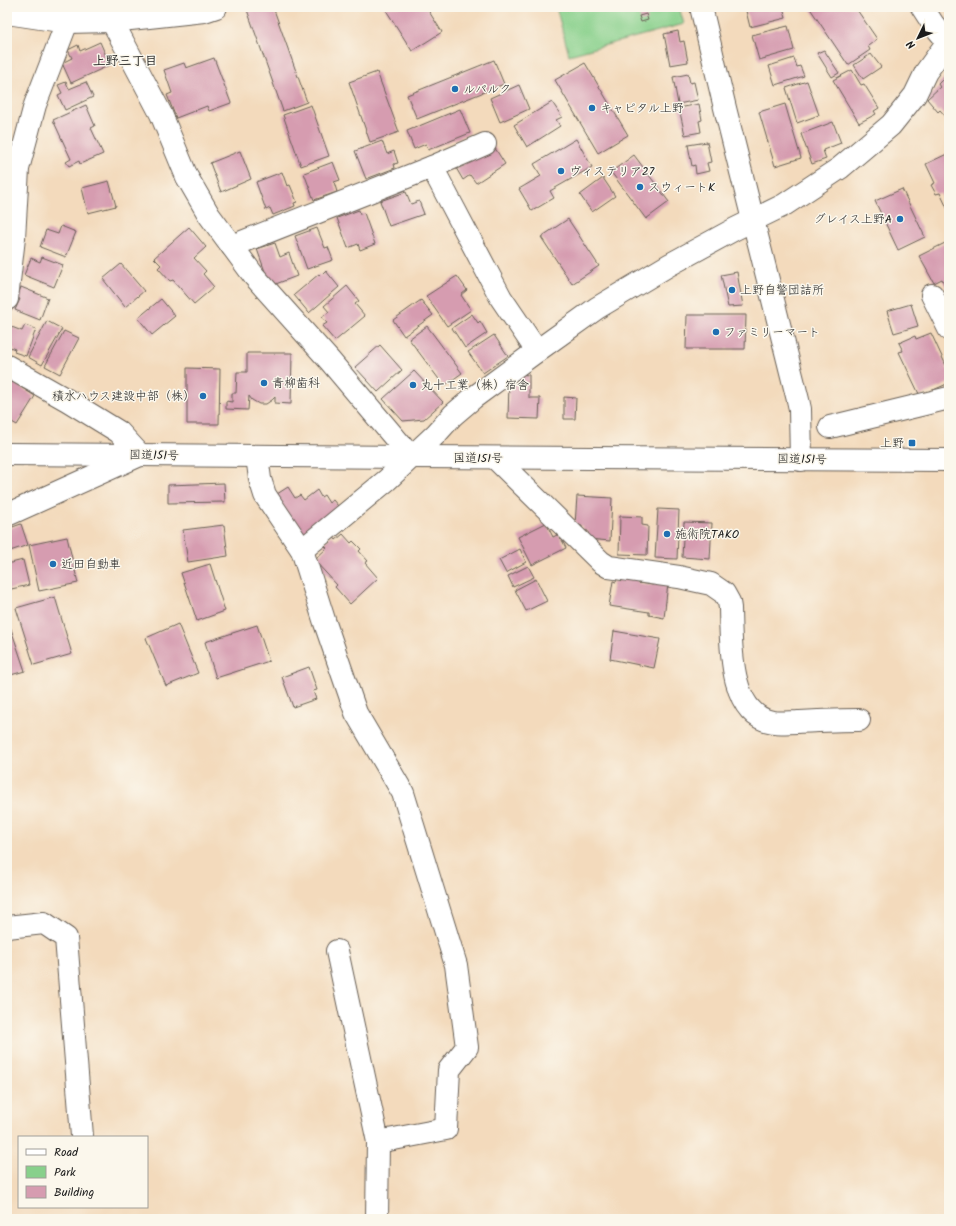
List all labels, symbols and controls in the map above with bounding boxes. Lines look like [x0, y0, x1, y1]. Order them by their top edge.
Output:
north arrow [898, 18, 938, 58]
text: N [902, 35, 920, 53]
district label: 上野三丁目 [92, 51, 158, 72]
place label: ルパルク [463, 80, 511, 99]
marker: ルパルク [450, 84, 460, 94]
place label: キャピタル上野 [600, 99, 684, 118]
marker: キャピタル上野 [587, 103, 597, 113]
place label: ヴィステリア27 [569, 162, 655, 181]
marker: ヴィステリア27 [556, 166, 566, 176]
place label: スウィートK [648, 178, 716, 197]
marker: スウィートK [635, 182, 645, 192]
place label: グレイス上野A [814, 210, 892, 229]
marker: グレイス上野A [895, 214, 905, 224]
place label: 上野自警団詰所 [740, 281, 824, 300]
marker: 上野自警団詰所 [727, 285, 737, 295]
place label: ファミリーマート [724, 323, 820, 342]
marker: ファミリーマート [711, 327, 721, 337]
place label: 青柳歯科 [272, 374, 320, 393]
place label: 丸十工業（株）宿舎 [421, 376, 529, 395]
marker: 青柳歯科 [259, 378, 269, 388]
marker: 丸十工業（株）宿舎 [408, 380, 418, 390]
place label: 積水ハウス建設中部（株） [52, 387, 195, 406]
marker: 積水ハウス建設中部（株） [198, 391, 208, 401]
place label: 上野 [880, 434, 904, 453]
marker: 上野 [907, 438, 917, 448]
street label: 国道151号 [129, 446, 179, 465]
street label: 国道151号 [453, 449, 503, 468]
street label: 国道151号 [777, 450, 827, 469]
place label: 施術院TAKO [675, 525, 740, 544]
marker: 施術院TAKO [662, 529, 672, 539]
place label: 近田自動車 [61, 555, 121, 574]
marker: 近田自動車 [48, 559, 58, 569]
legend [18, 1136, 148, 1208]
text: Road [54, 1143, 79, 1162]
text: Park [54, 1163, 76, 1182]
text: Building [54, 1183, 94, 1202]

